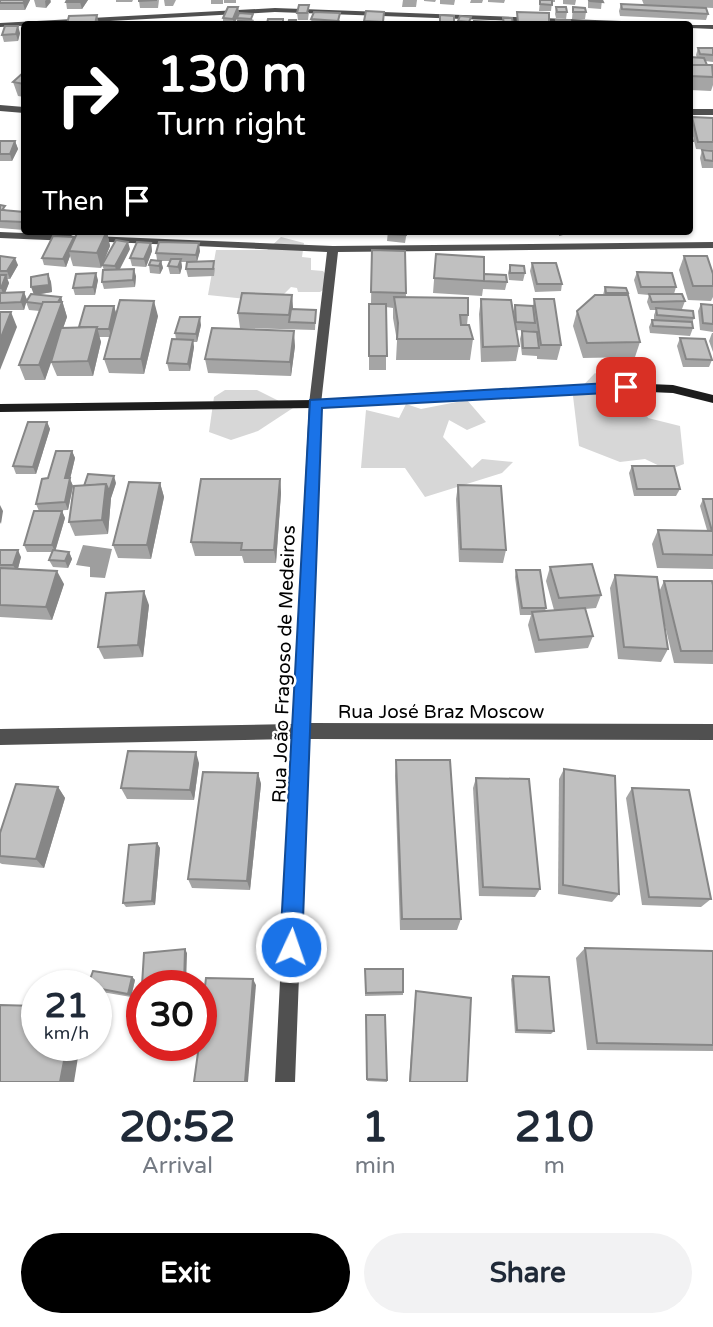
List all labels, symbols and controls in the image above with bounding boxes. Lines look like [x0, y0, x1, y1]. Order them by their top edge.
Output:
text: 130 m [157, 46, 307, 105]
icon: right [42, 49, 133, 140]
text: Turn right [157, 106, 306, 144]
icon: arrive [118, 182, 156, 220]
text: Then [42, 186, 104, 217]
pin [596, 357, 656, 417]
icon: arrive [607, 368, 645, 406]
street label: Rua João Fragoso de Medeiros [268, 525, 300, 803]
street label: Rua José Braz Moscow [338, 701, 544, 723]
position arrow [254, 910, 328, 984]
speed limit sign: 30 [126, 970, 217, 1061]
text: 21 [45, 985, 88, 1027]
text: km/h [44, 1022, 89, 1044]
text: 20:52 [119, 1102, 236, 1153]
text: 1 [362, 1102, 388, 1153]
text: 210 [515, 1102, 594, 1153]
text: Arrival [142, 1152, 213, 1180]
text: min [355, 1152, 396, 1180]
text: m [544, 1152, 565, 1180]
button: Exit [21, 1233, 350, 1313]
button: Share [364, 1233, 692, 1313]

